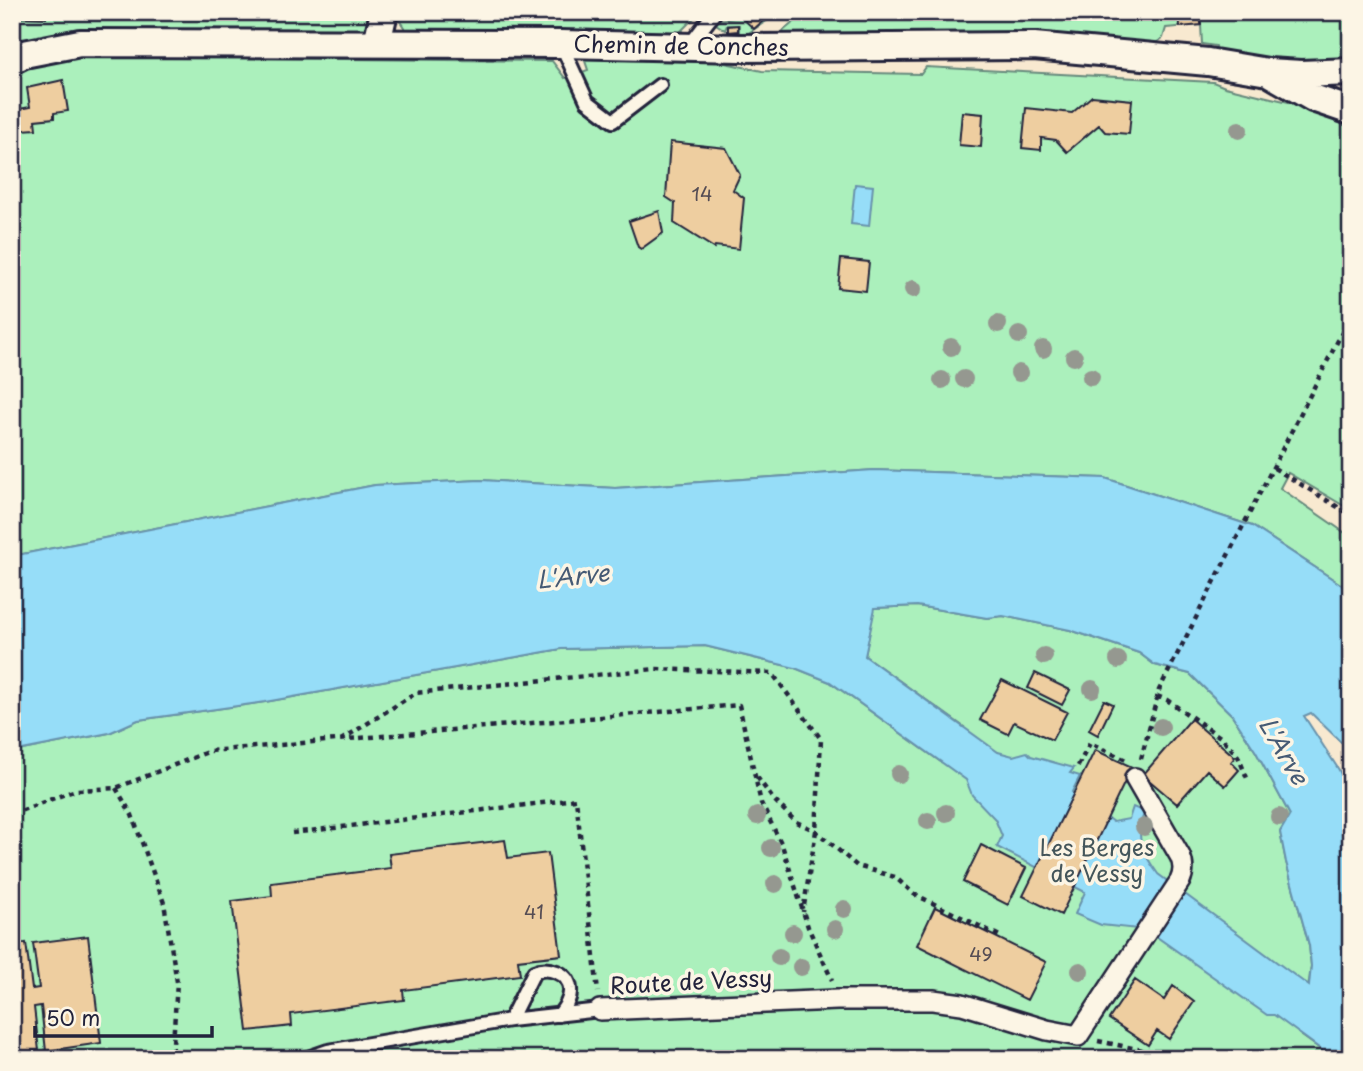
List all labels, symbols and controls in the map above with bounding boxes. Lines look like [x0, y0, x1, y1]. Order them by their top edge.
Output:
street label: Chemin de Conches [573, 25, 789, 64]
house number: 14 [691, 179, 713, 207]
water label: L'Arve [535, 553, 612, 597]
water label: L'Arve [1251, 710, 1319, 792]
park label: Les Berges de Vessy [1040, 829, 1154, 890]
house number: 41 [524, 897, 544, 925]
house number: 49 [969, 939, 993, 967]
street label: Route de Vessy [609, 959, 773, 1002]
scale bar [35, 994, 212, 1038]
text: 50 m [46, 1001, 100, 1033]

